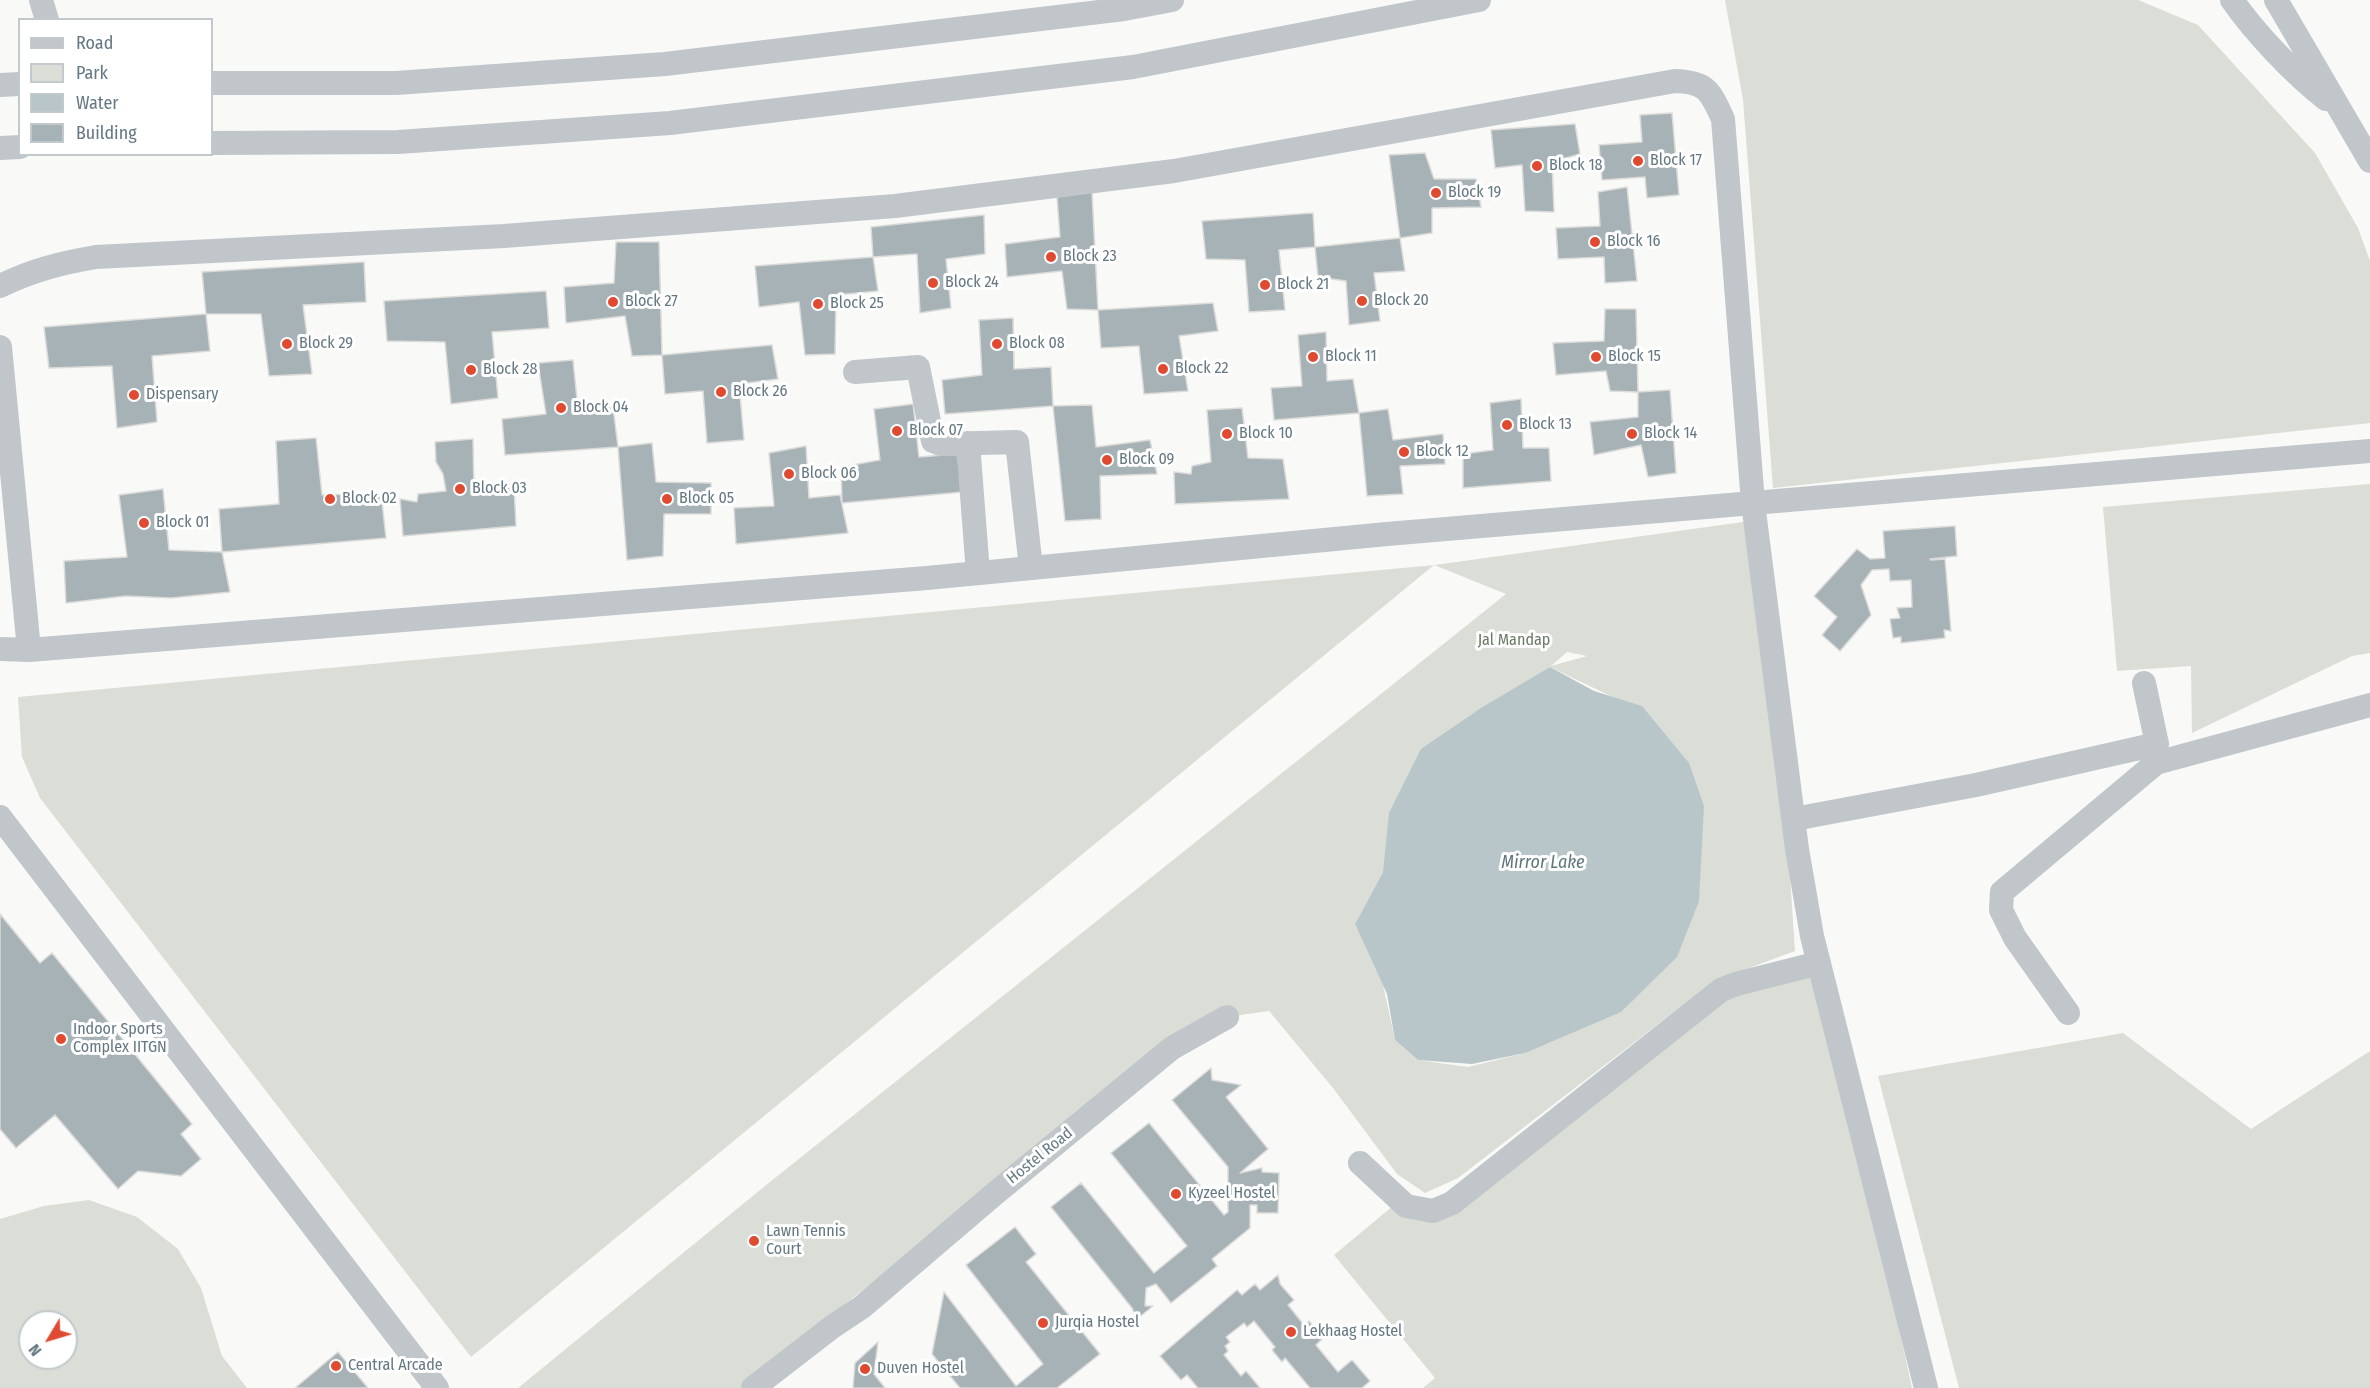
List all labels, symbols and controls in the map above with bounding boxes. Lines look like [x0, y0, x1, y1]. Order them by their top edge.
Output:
legend [18, 18, 213, 156]
text: Road [76, 32, 113, 54]
text: Park [76, 62, 108, 84]
text: Water [76, 92, 119, 114]
text: Building [76, 122, 137, 144]
place label: Block 17 [1650, 151, 1702, 171]
marker: Block 17 [1631, 154, 1645, 168]
place label: Block 18 [1549, 156, 1603, 176]
marker: Block 18 [1530, 159, 1544, 173]
place label: Block 19 [1448, 183, 1501, 203]
marker: Block 19 [1429, 186, 1443, 200]
place label: Block 16 [1607, 232, 1661, 252]
marker: Block 16 [1588, 235, 1602, 249]
place label: Block 23 [1063, 247, 1117, 267]
marker: Block 23 [1044, 250, 1058, 264]
place label: Block 24 [945, 273, 999, 293]
place label: Block 21 [1277, 275, 1329, 295]
marker: Block 24 [926, 276, 940, 290]
marker: Block 21 [1258, 278, 1272, 292]
place label: Block 20 [1374, 291, 1429, 311]
place label: Block 27 [625, 292, 678, 312]
place label: Block 25 [830, 294, 884, 314]
marker: Block 20 [1355, 294, 1369, 308]
marker: Block 27 [606, 295, 620, 309]
marker: Block 25 [811, 297, 825, 311]
place label: Block 29 [299, 334, 353, 354]
place label: Block 08 [1009, 334, 1065, 354]
marker: Block 29 [280, 337, 294, 351]
marker: Block 08 [990, 337, 1004, 351]
place label: Block 11 [1325, 347, 1377, 367]
place label: Block 15 [1608, 347, 1661, 367]
marker: Block 11 [1306, 350, 1320, 364]
marker: Block 15 [1589, 350, 1603, 364]
place label: Block 22 [1175, 359, 1228, 379]
place label: Block 28 [483, 360, 537, 380]
marker: Block 22 [1156, 362, 1170, 376]
marker: Block 28 [464, 363, 478, 377]
place label: Block 26 [733, 382, 787, 402]
place label: Dispensary [146, 385, 218, 405]
marker: Block 26 [714, 385, 728, 399]
marker: Dispensary [127, 388, 141, 402]
place label: Block 04 [573, 398, 628, 418]
marker: Block 04 [554, 401, 568, 415]
place label: Block 13 [1519, 415, 1572, 435]
marker: Block 13 [1500, 418, 1514, 432]
place label: Block 07 [909, 421, 963, 441]
marker: Block 07 [890, 424, 904, 438]
place label: Block 10 [1239, 424, 1293, 444]
place label: Block 14 [1644, 424, 1697, 444]
marker: Block 10 [1220, 427, 1234, 441]
marker: Block 14 [1625, 427, 1639, 441]
place label: Block 12 [1416, 442, 1469, 462]
marker: Block 12 [1397, 445, 1411, 459]
place label: Block 09 [1119, 450, 1174, 470]
marker: Block 09 [1100, 453, 1114, 467]
place label: Block 06 [801, 464, 857, 484]
marker: Block 06 [782, 467, 796, 481]
place label: Block 03 [472, 479, 527, 499]
marker: Block 03 [453, 482, 467, 496]
place label: Block 02 [342, 489, 397, 509]
place label: Block 05 [679, 489, 734, 509]
marker: Block 02 [323, 492, 337, 506]
marker: Block 05 [660, 492, 674, 506]
place label: Block 01 [156, 513, 210, 533]
marker: Block 01 [137, 516, 151, 530]
park label: Jal Mandap [1478, 631, 1550, 651]
water label: Mirror Lake [1501, 852, 1585, 874]
place label: Indoor Sports Complex IITGN [73, 1020, 167, 1058]
marker: Indoor Sports Complex IITGN [54, 1032, 68, 1046]
street label: Hostel Road [1003, 1124, 1077, 1188]
place label: Kyzeel Hostel [1188, 1184, 1276, 1204]
marker: Kyzeel Hostel [1169, 1187, 1183, 1201]
place label: Lawn Tennis Court [766, 1222, 846, 1260]
marker: Lawn Tennis Court [747, 1234, 761, 1248]
north arrow [18, 1310, 78, 1370]
place label: Jurqia Hostel [1055, 1313, 1139, 1333]
marker: Jurqia Hostel [1036, 1316, 1050, 1330]
place label: Lekhaag Hostel [1303, 1322, 1402, 1342]
marker: Lekhaag Hostel [1284, 1325, 1298, 1339]
text: N [25, 1341, 45, 1360]
place label: Central Arcade [348, 1356, 443, 1376]
marker: Central Arcade [329, 1359, 343, 1373]
place label: Duven Hostel [877, 1359, 964, 1379]
marker: Duven Hostel [858, 1362, 872, 1376]

